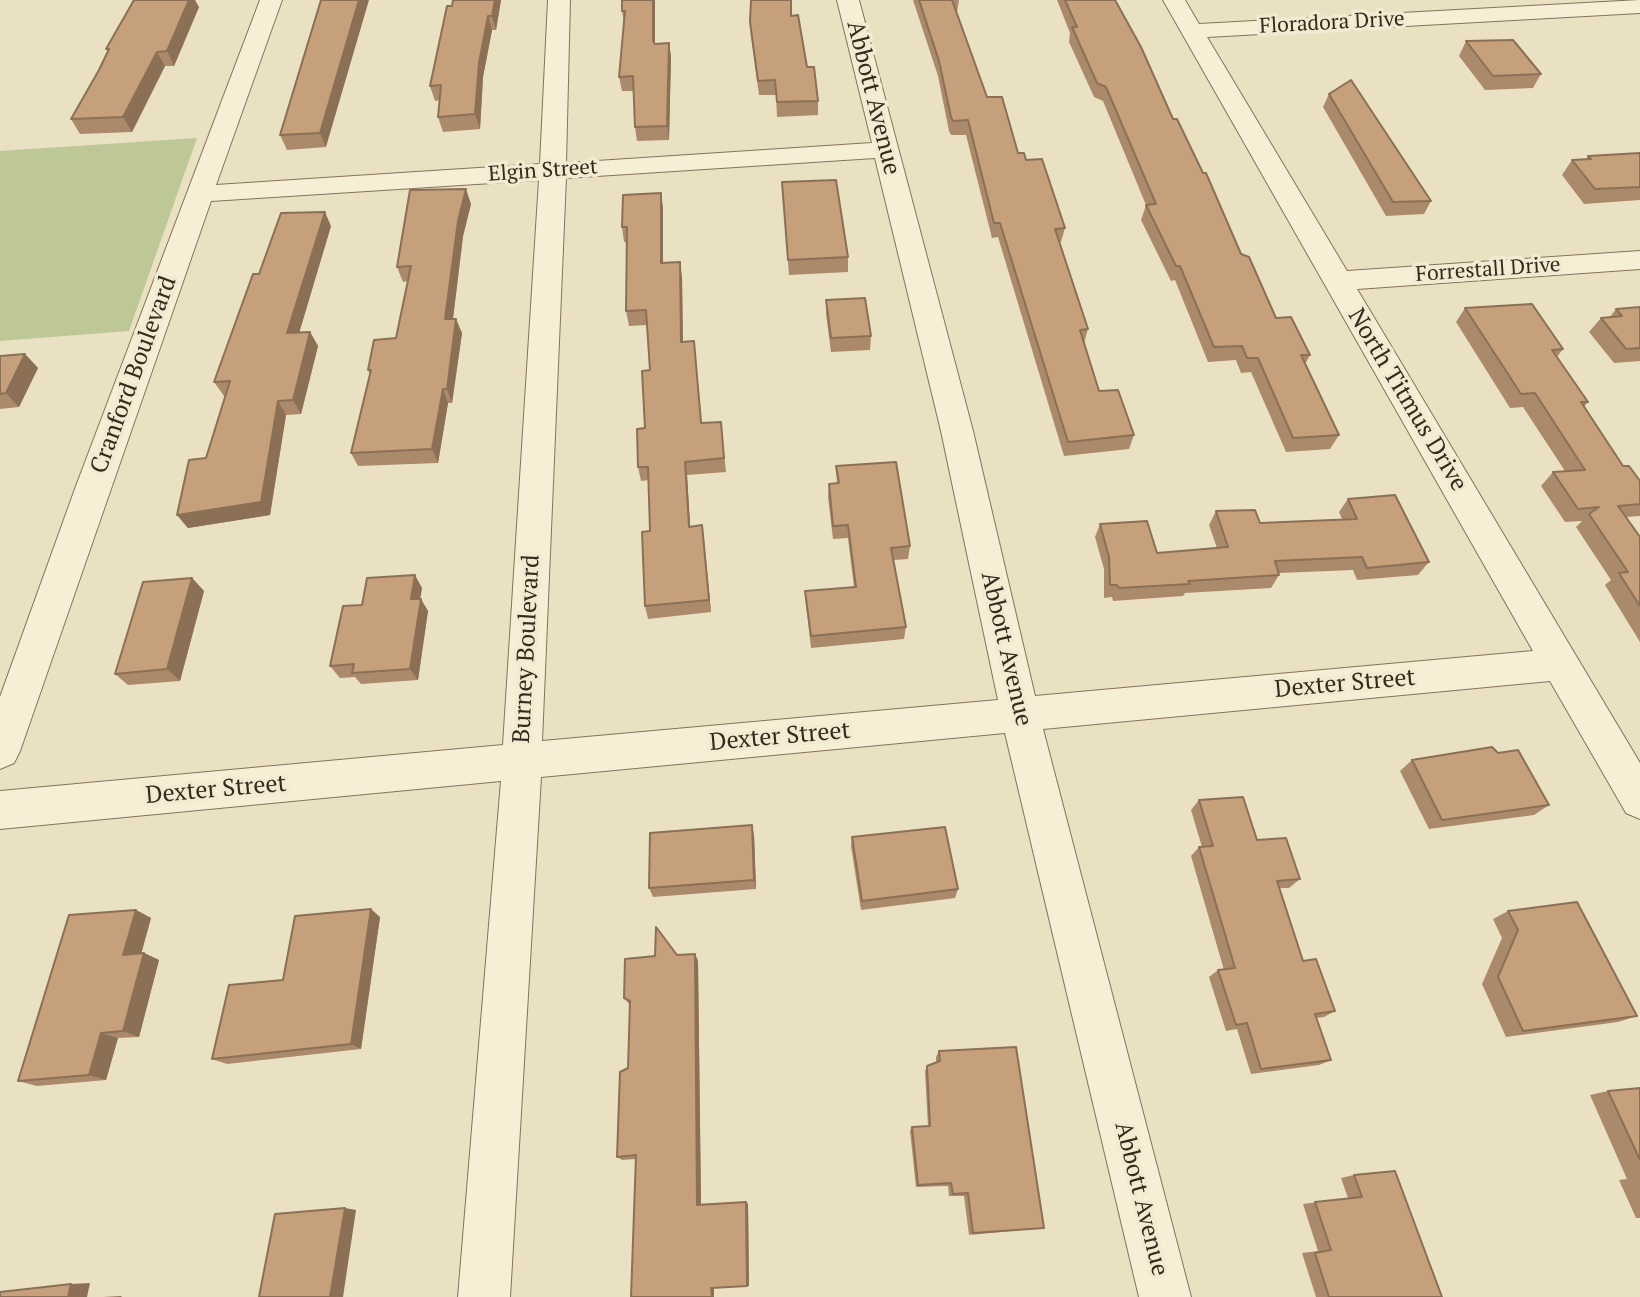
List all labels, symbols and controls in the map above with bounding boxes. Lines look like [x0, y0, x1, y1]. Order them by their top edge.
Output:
street label: Floradora Drive [1259, 7, 1405, 39]
street label: Abbott Avenue [840, 18, 906, 178]
street label: Elgin Street [487, 155, 599, 187]
street label: Forrestall Drive [1415, 252, 1561, 288]
street label: Cranford Boulevard [85, 272, 183, 478]
street label: North Titmus Drive [1341, 304, 1473, 496]
street label: Burney Boulevard [508, 554, 546, 744]
street label: Abbott Avenue [974, 569, 1038, 729]
street label: Dexter Street [1273, 664, 1417, 704]
street label: Dexter Street [708, 717, 852, 757]
street label: Dexter Street [144, 770, 288, 810]
street label: Abbott Avenue [1108, 1119, 1174, 1279]

